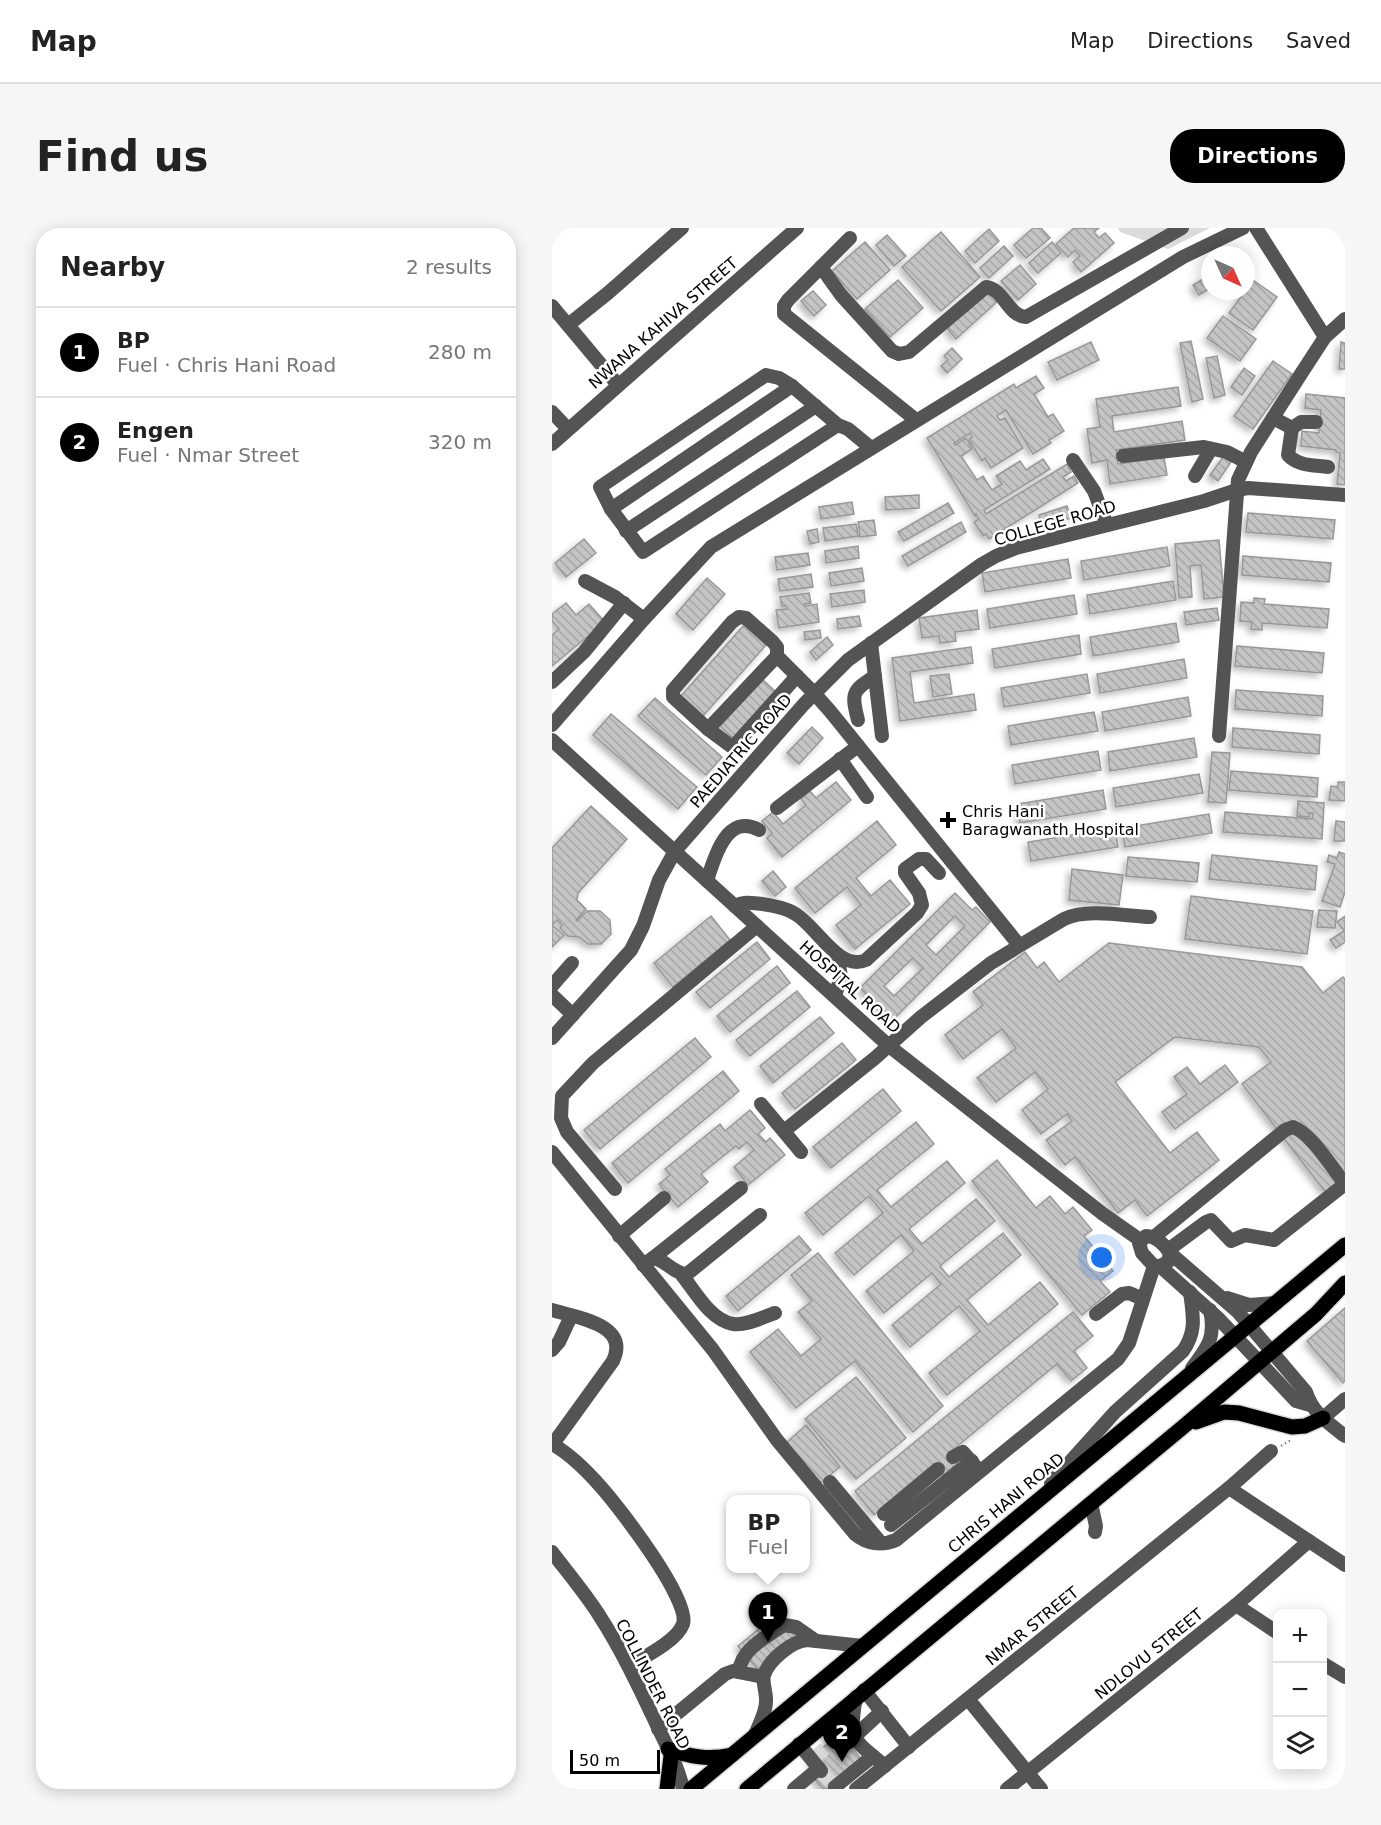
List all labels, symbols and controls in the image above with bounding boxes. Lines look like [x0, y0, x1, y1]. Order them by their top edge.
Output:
text: Map [30, 25, 97, 58]
text: Map [1070, 29, 1114, 53]
text: Directions [1147, 29, 1253, 53]
text: Saved [1286, 29, 1351, 53]
button: Directions [1170, 129, 1345, 183]
text: Find us [36, 132, 209, 181]
north arrow [1201, 246, 1255, 300]
text: Nearby [60, 252, 165, 282]
street label: NWANA KAHIVA STREET [585, 253, 741, 393]
text: 2 results [406, 255, 492, 279]
text: BP [117, 328, 150, 353]
text: 1 [73, 340, 86, 364]
text: 280 m [428, 340, 492, 364]
text: Fuel · Chris Hani Road [117, 353, 336, 377]
text: Engen [117, 418, 194, 443]
text: 2 [73, 430, 86, 454]
text: 320 m [428, 430, 492, 454]
text: Fuel · Nmar Street [117, 443, 299, 467]
street label: COLLEGE ROAD [992, 497, 1118, 549]
street label: PAEDIATRIC ROAD [686, 690, 796, 812]
place label: Chris Hani Baragwanath Hospital [962, 802, 1139, 839]
marker: Chris Hani Baragwanath Hospital [939, 811, 957, 829]
street label: HOSPITAL ROAD [796, 937, 904, 1037]
your location [1087, 1243, 1116, 1272]
street label: CHRIS HANI ROAD [944, 1449, 1068, 1557]
popup [726, 1495, 810, 1573]
text: BP [748, 1510, 780, 1535]
text: Fuel [748, 1535, 788, 1559]
street label: NMAR STREET [982, 1583, 1082, 1669]
pin: 1 [748, 1592, 788, 1642]
street label: NDLOVU STREET [1091, 1604, 1207, 1703]
map controls [1273, 1609, 1327, 1771]
button: + [1273, 1609, 1327, 1663]
street label: COLLINDER ROAD [612, 1616, 694, 1752]
button: − [1273, 1663, 1327, 1717]
pin: 2 [822, 1712, 862, 1762]
button: layers [1273, 1717, 1327, 1771]
scale bar [570, 1747, 660, 1774]
text: 50 m [579, 1751, 620, 1770]

